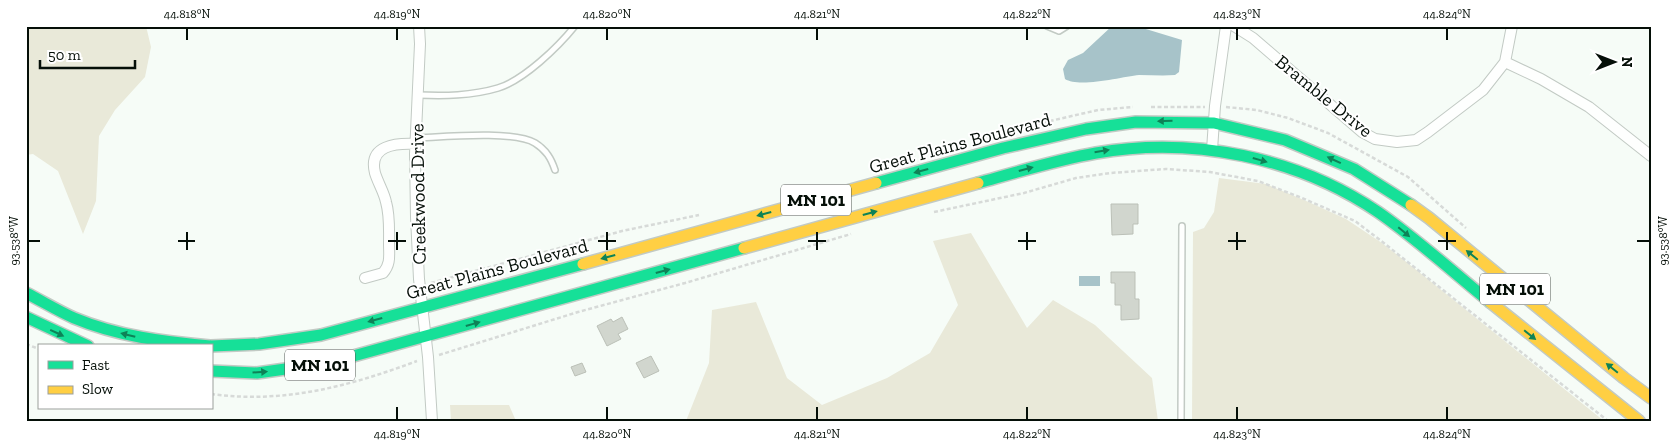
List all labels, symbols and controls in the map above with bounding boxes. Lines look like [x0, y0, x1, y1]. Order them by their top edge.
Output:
text: 44.818°N [164, 7, 210, 21]
text: 44.819°N [374, 7, 420, 21]
text: 44.820°N [583, 7, 631, 21]
text: 44.821°N [794, 7, 840, 21]
text: 44.822°N [1003, 7, 1051, 21]
text: 44.823°N [1213, 7, 1261, 21]
text: 44.824°N [1423, 7, 1471, 21]
scale bar [40, 38, 135, 70]
north arrow [1590, 38, 1640, 88]
text: 50 m [48, 46, 81, 64]
street label: Bramble Drive [1271, 50, 1377, 142]
text: N [1618, 57, 1635, 68]
street label: Great Plains Boulevard [867, 108, 1054, 178]
one-way arrow [1157, 118, 1173, 126]
street label: Creekwood Drive [405, 123, 431, 265]
one-way arrow [1094, 147, 1110, 155]
one-way arrow [1253, 156, 1268, 164]
one-way arrow [1327, 156, 1341, 164]
one-way arrow [1019, 165, 1034, 173]
one-way arrow [913, 167, 928, 175]
road number: MN 101 [781, 184, 851, 216]
one-way arrow [862, 208, 877, 216]
one-way arrow [757, 210, 772, 218]
text: 93.538°W [7, 216, 21, 266]
text: 93.538°W [1656, 216, 1670, 266]
one-way arrow [1398, 227, 1411, 238]
street label: Great Plains Boulevard [404, 234, 591, 304]
one-way arrow [1466, 249, 1479, 260]
one-way arrow [600, 253, 615, 261]
one-way arrow [655, 267, 670, 275]
road number: MN 101 [1480, 274, 1550, 304]
one-way arrow [367, 317, 382, 325]
one-way arrow [465, 319, 480, 327]
one-way arrow [49, 328, 64, 337]
one-way arrow [120, 330, 135, 338]
one-way arrow [1524, 330, 1537, 340]
legend [38, 344, 212, 410]
road number: MN 101 [285, 350, 355, 380]
text: Fast [82, 356, 110, 374]
one-way arrow [1606, 363, 1619, 374]
one-way arrow [252, 368, 268, 376]
text: Slow [82, 380, 114, 398]
text: 44.819°N [374, 427, 420, 441]
text: 44.820°N [583, 427, 631, 441]
text: 44.821°N [794, 427, 840, 441]
text: 44.822°N [1003, 427, 1051, 441]
text: 44.823°N [1213, 427, 1261, 441]
text: 44.824°N [1423, 427, 1471, 441]

